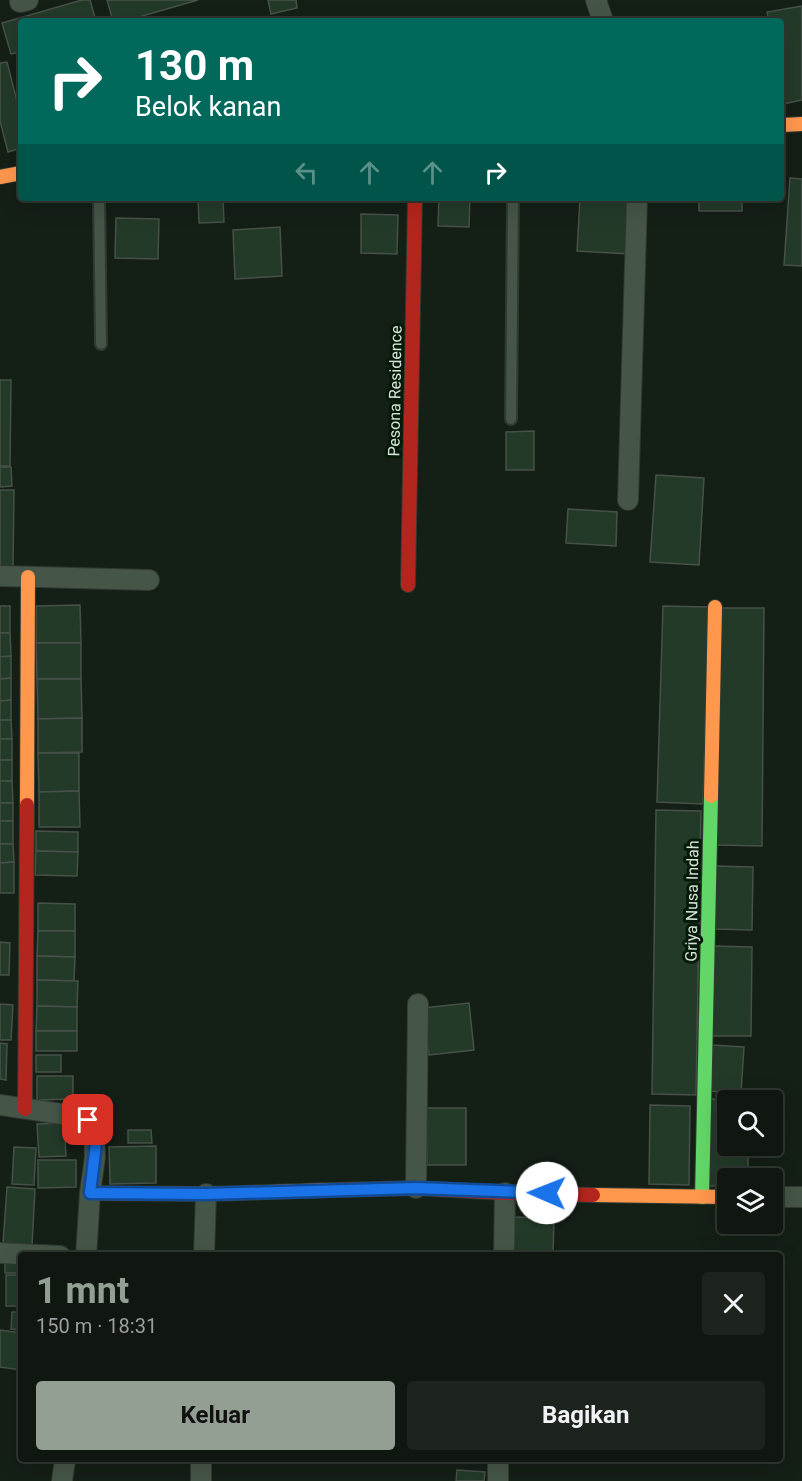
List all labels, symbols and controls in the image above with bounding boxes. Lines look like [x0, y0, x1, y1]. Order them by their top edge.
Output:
text: 130 m [135, 41, 254, 90]
icon: right [36, 42, 114, 120]
text: Belok kanan [135, 91, 281, 123]
icon: left [290, 156, 323, 189]
icon: ahead [353, 156, 386, 189]
icon: ahead [416, 156, 449, 189]
icon: right [479, 156, 512, 189]
street label: Pesona Residence [384, 325, 406, 457]
street label: Griya Nusa Indah [681, 840, 703, 962]
map controls [717, 1090, 783, 1234]
button: search [717, 1090, 783, 1156]
pin [62, 1094, 113, 1145]
icon: arrive [71, 1103, 104, 1136]
position arrow [515, 1161, 579, 1225]
button: layers [717, 1168, 783, 1234]
text: 1 mnt [36, 1270, 129, 1312]
button: close [702, 1272, 765, 1335]
text: 150 m · 18:31 [36, 1314, 157, 1338]
button: Keluar [36, 1381, 395, 1450]
button: Bagikan [407, 1381, 765, 1450]

